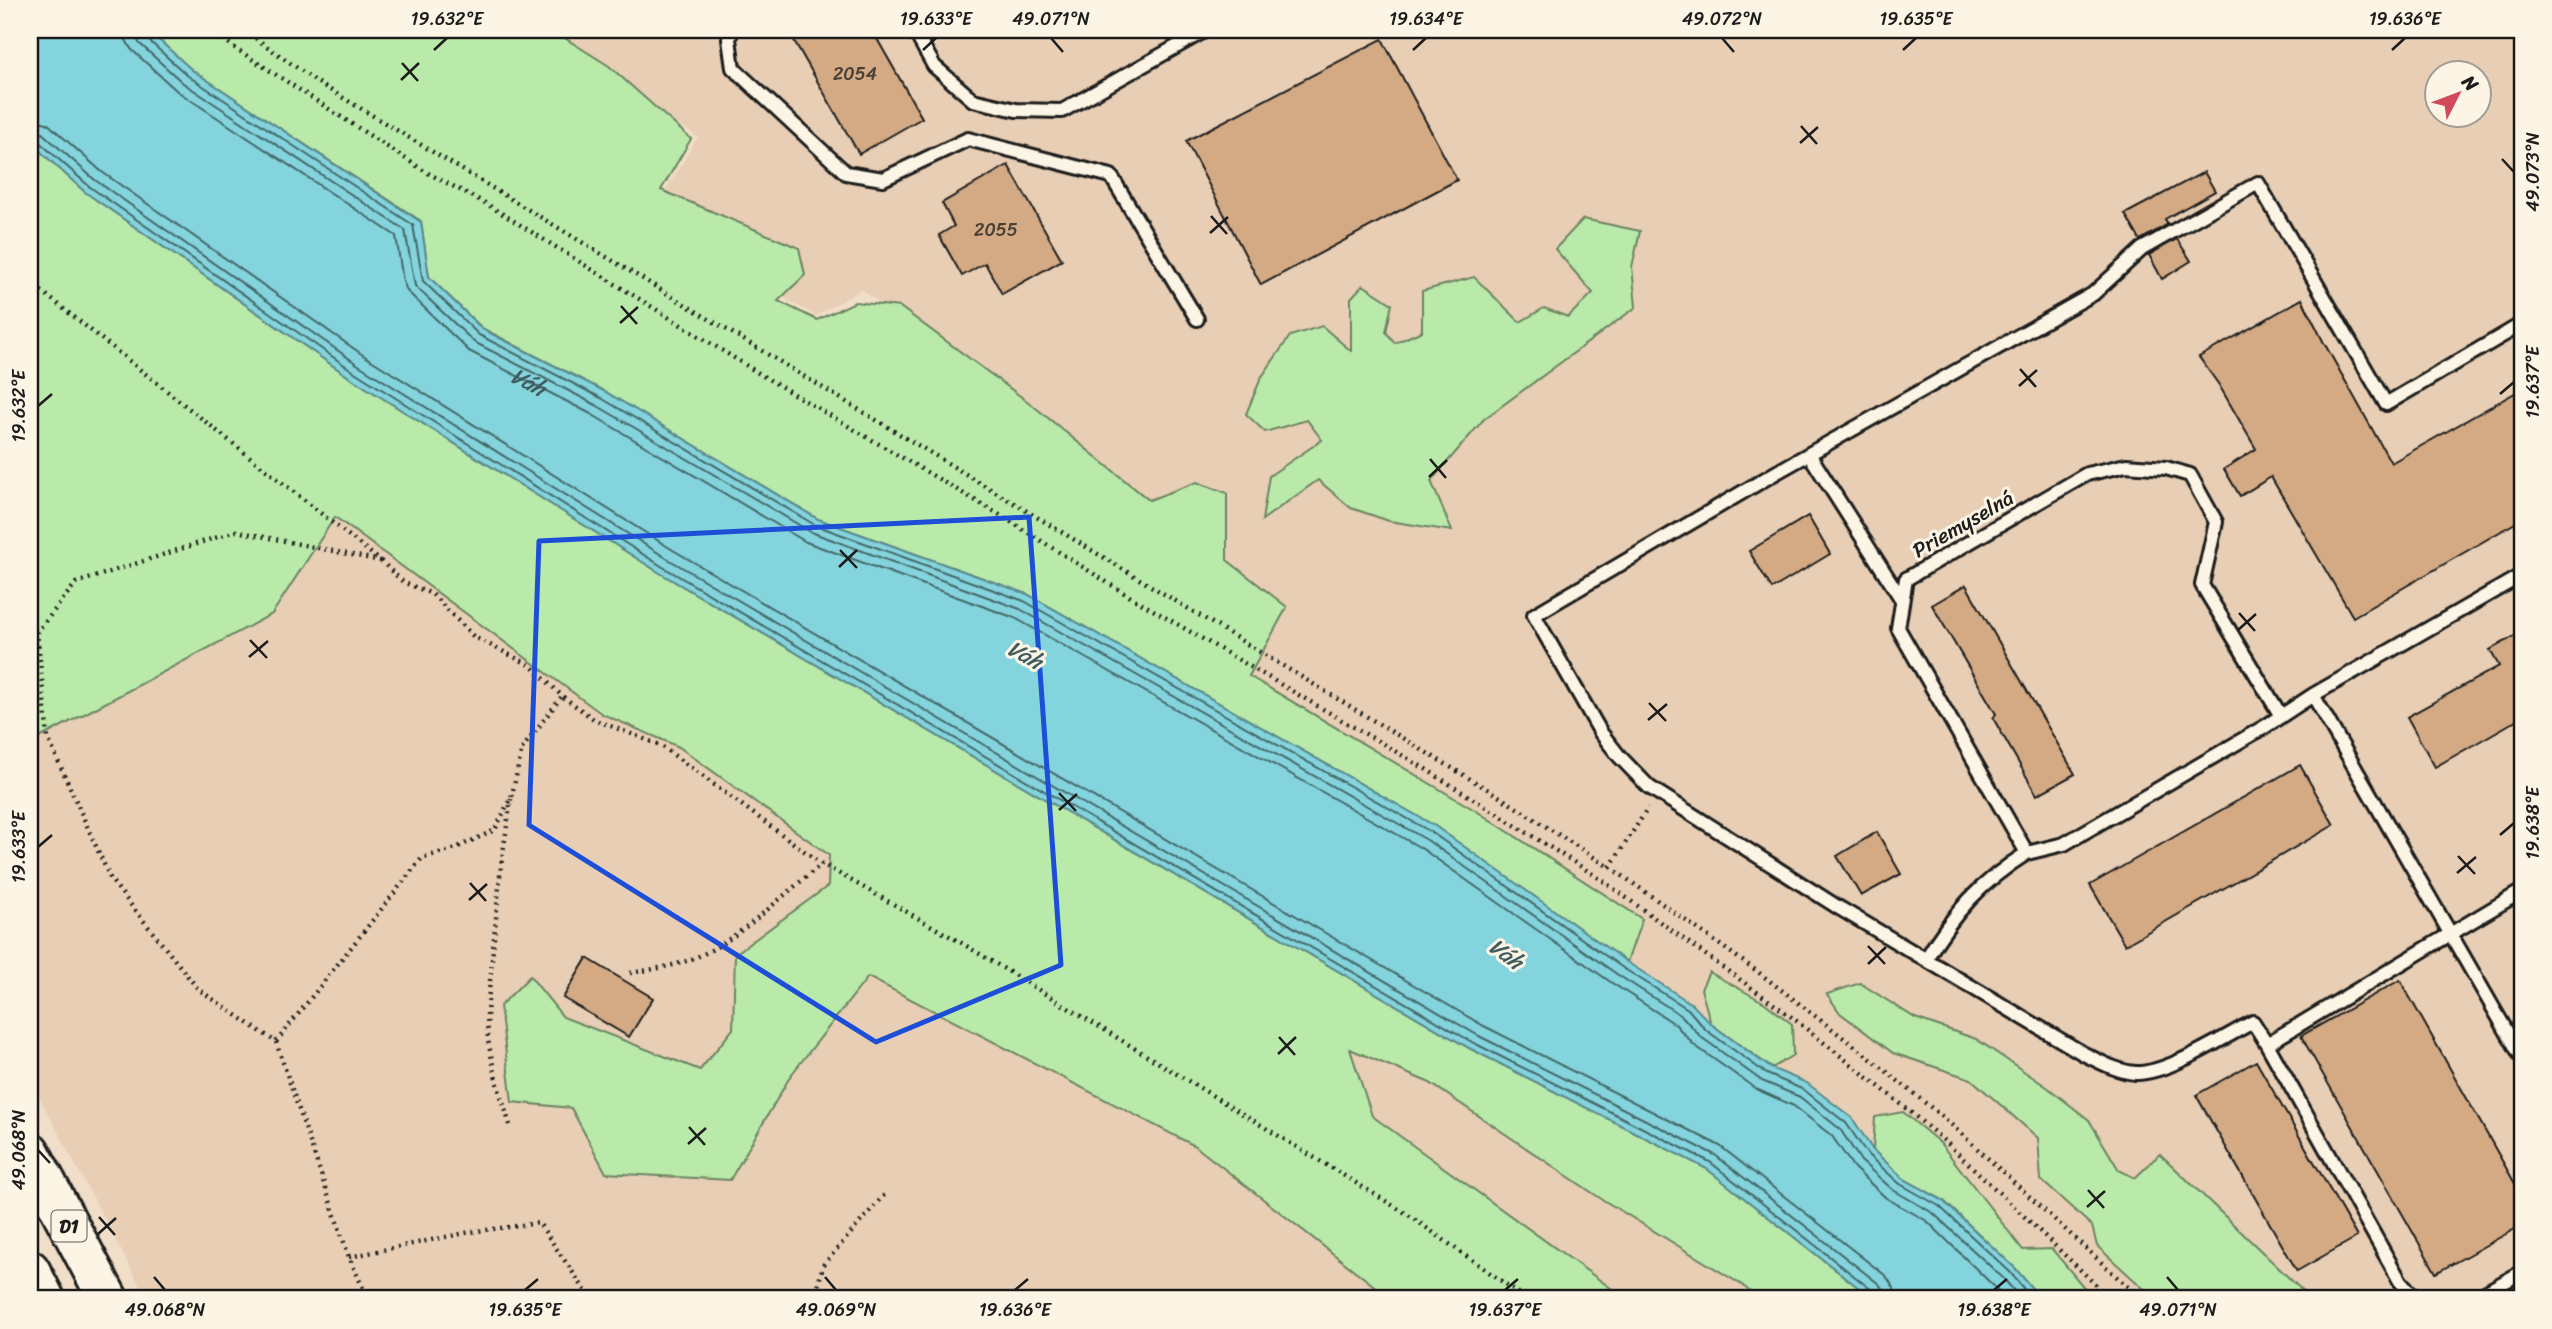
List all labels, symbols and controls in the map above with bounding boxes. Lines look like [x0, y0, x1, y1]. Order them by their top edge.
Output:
text: 19.632°E [411, 3, 484, 35]
text: 19.633°E [900, 3, 973, 35]
text: 49.071°N [1012, 3, 1090, 35]
text: 19.634°E [1389, 3, 1464, 35]
text: 49.072°N [1682, 3, 1762, 35]
text: 19.635°E [1879, 3, 1954, 35]
text: 19.636°E [2369, 3, 2442, 35]
house number: 2054 [833, 58, 877, 90]
north arrow [2422, 60, 2492, 130]
text: N [2453, 66, 2487, 100]
text: 49.073°N [2517, 132, 2549, 212]
house number: 2055 [974, 214, 1018, 246]
text: 19.637°E [2517, 345, 2549, 418]
water label: Váh [503, 355, 556, 409]
text: 19.632°E [3, 369, 35, 442]
street label: Priemyselná [1905, 479, 2022, 569]
water label: Váh [999, 628, 1052, 683]
text: 19.638°E [2517, 786, 2549, 859]
text: 19.633°E [3, 810, 35, 883]
water label: Váh [1480, 927, 1534, 982]
text: 49.068°N [3, 1109, 35, 1190]
road number: D1 [52, 1210, 86, 1242]
text: 49.068°N [125, 1294, 206, 1326]
text: 19.635°E [488, 1294, 563, 1326]
text: 49.069°N [796, 1294, 877, 1326]
text: 19.636°E [979, 1294, 1052, 1326]
text: 19.637°E [1469, 1294, 1542, 1326]
text: 19.638°E [1958, 1294, 2031, 1326]
text: 49.071°N [2139, 1294, 2217, 1326]

